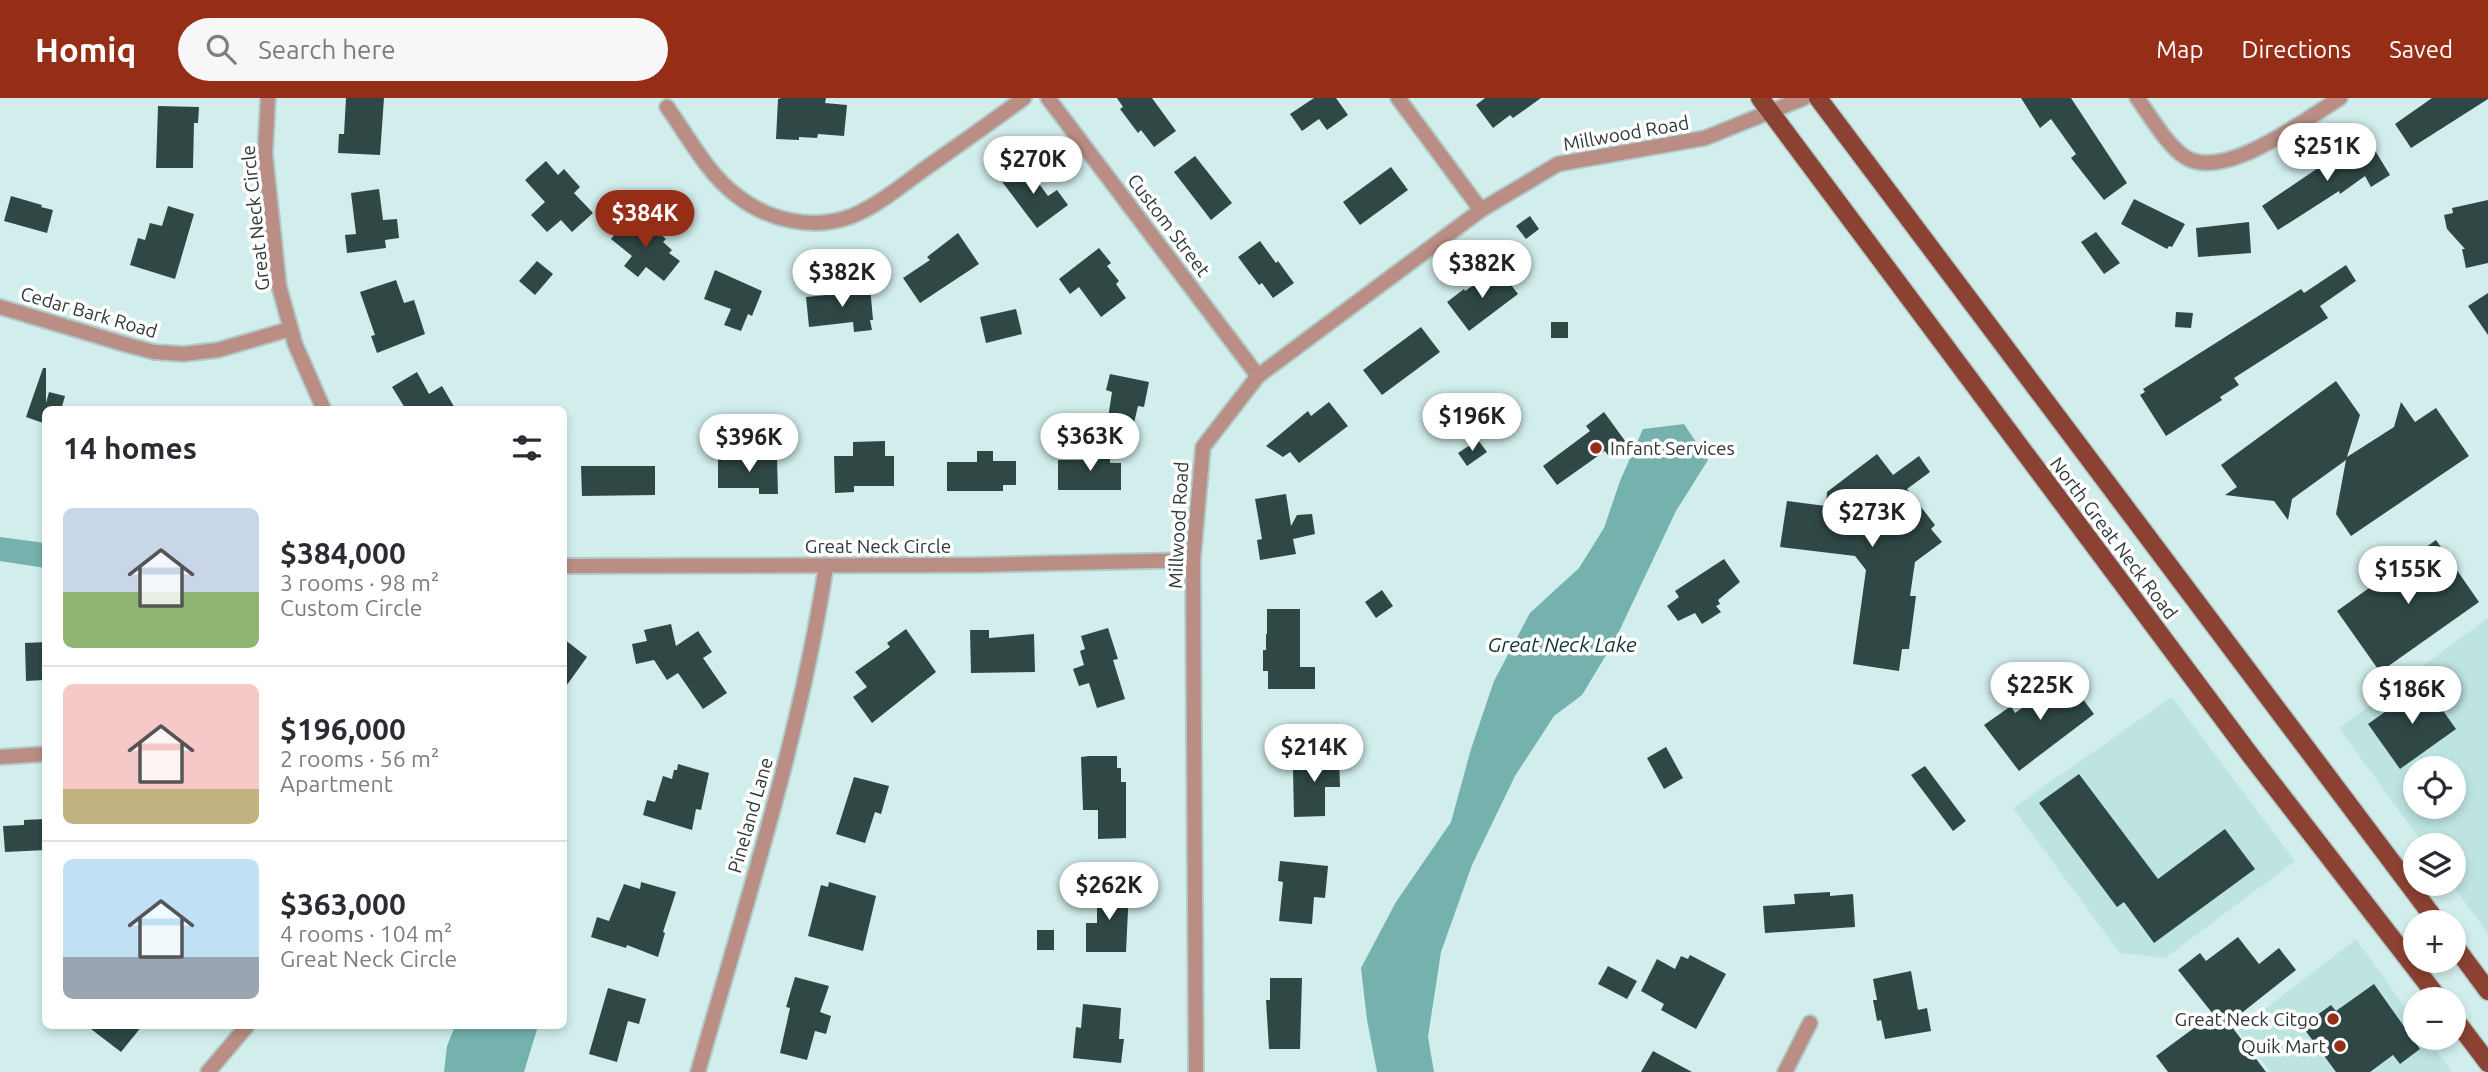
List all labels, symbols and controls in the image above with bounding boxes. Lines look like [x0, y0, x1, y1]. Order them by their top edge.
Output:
search box [178, 18, 668, 81]
icon: search [202, 30, 240, 68]
text: Homiq [35, 31, 136, 68]
text: Search here [258, 35, 396, 64]
text: Map [2156, 36, 2203, 63]
text: Directions [2241, 36, 2351, 63]
text: Saved [2389, 36, 2453, 63]
street label: Millwood Road [1561, 111, 1691, 155]
pin: $251K [2278, 123, 2376, 183]
text: $251K [2293, 133, 2361, 158]
pin: $270K [984, 136, 1082, 196]
street label: Great Neck Circle [236, 144, 274, 292]
text: $270K [999, 146, 1067, 171]
street label: Custom Street [1123, 169, 1215, 281]
pin: $384K [596, 190, 694, 250]
text: $384K [611, 200, 679, 225]
pin: $382K [1433, 240, 1531, 300]
pin: $382K [793, 250, 891, 309]
text: $382K [1448, 250, 1516, 275]
text: $382K [808, 259, 876, 284]
street label: Cedar Bark Road [18, 282, 160, 342]
pin: $196K [1423, 394, 1521, 453]
text: $196K [1438, 403, 1506, 428]
pin: $396K [700, 414, 798, 474]
pin: $363K [1041, 414, 1139, 473]
text: $363K [1056, 423, 1124, 448]
text: $396K [715, 424, 783, 449]
icon: filters [508, 429, 546, 467]
text: 14 homes [63, 431, 197, 465]
place label: Infant Services [1610, 437, 1735, 459]
marker: Infant Services [1588, 440, 1604, 456]
street label: North Great Neck Road [2046, 453, 2182, 623]
street label: Millwood Road [1164, 461, 1192, 589]
pin: $273K [1823, 490, 1921, 549]
text: $273K [1838, 499, 1906, 524]
street label: Great Neck Circle [805, 535, 951, 557]
icon: home [119, 536, 203, 620]
text: $384,000 [280, 536, 406, 570]
pin: $155K [2359, 546, 2457, 606]
text: $155K [2374, 556, 2442, 581]
text: 3 rooms · 98 m² [280, 570, 439, 595]
text: Custom Circle [280, 595, 422, 620]
water label: Great Neck Lake [1487, 632, 1637, 656]
pin: $225K [1991, 662, 2089, 722]
pin: $186K [2363, 666, 2461, 726]
text: $225K [2006, 672, 2074, 697]
text: $186K [2378, 676, 2446, 701]
icon: home [119, 712, 203, 796]
text: $196,000 [280, 712, 406, 746]
pin: $214K [1265, 724, 1363, 784]
text: $214K [1280, 734, 1348, 759]
text: 2 rooms · 56 m² [280, 746, 439, 771]
street label: Pineland Lane [723, 755, 777, 875]
map controls [2403, 756, 2466, 1050]
button: locate [2403, 756, 2466, 819]
text: Apartment [280, 771, 393, 796]
button: layers [2403, 833, 2466, 896]
pin: $262K [1060, 862, 1158, 922]
text: $262K [1075, 872, 1143, 897]
icon: home [119, 887, 203, 971]
text: $363,000 [280, 887, 406, 921]
button: + [2403, 910, 2466, 973]
text: 4 rooms · 104 m² [280, 921, 452, 946]
text: Great Neck Circle [280, 946, 457, 971]
button: − [2403, 987, 2466, 1050]
place label: Great Neck Citgo [2175, 1008, 2319, 1030]
marker: Great Neck Citgo [2325, 1011, 2341, 1027]
place label: Quik Mart [2241, 1035, 2327, 1057]
marker: Quik Mart [2332, 1038, 2348, 1054]

